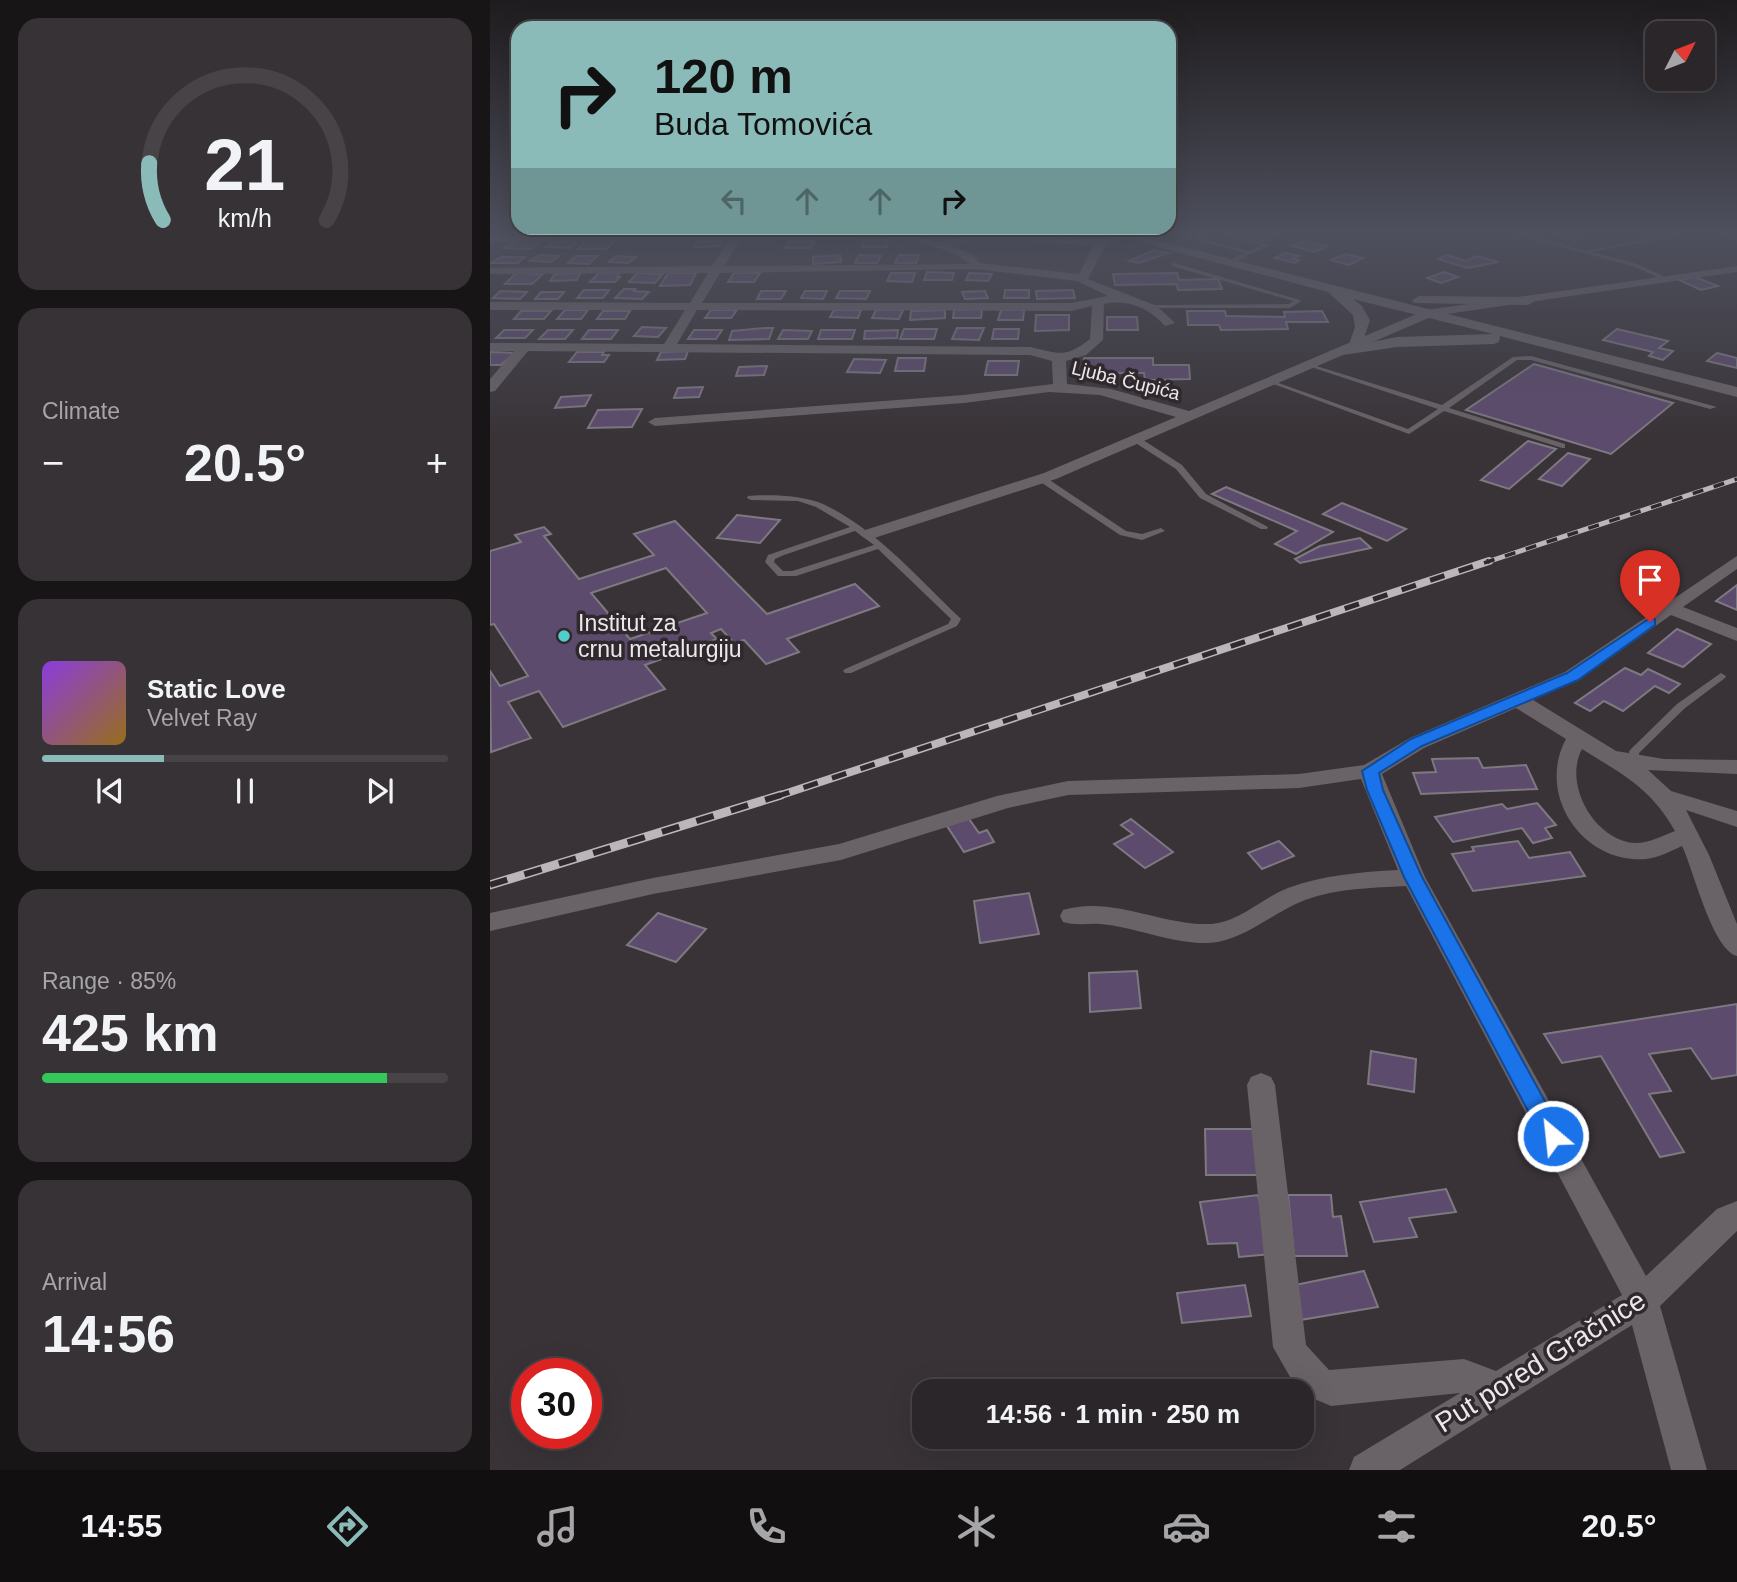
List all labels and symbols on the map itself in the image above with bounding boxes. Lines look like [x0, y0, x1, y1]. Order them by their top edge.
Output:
north arrow [1645, 21, 1715, 91]
street label: Ljuba Čupića [1070, 357, 1183, 404]
pin [1620, 550, 1680, 622]
place label: Institut za crnu metalurgiju [578, 610, 742, 662]
marker: Institut za crnu metalurgiju [556, 628, 572, 644]
position arrow [1516, 1099, 1590, 1173]
street label: Put pored Gračnice [1430, 1284, 1651, 1438]
speed limit sign: 30 [511, 1358, 602, 1449]

